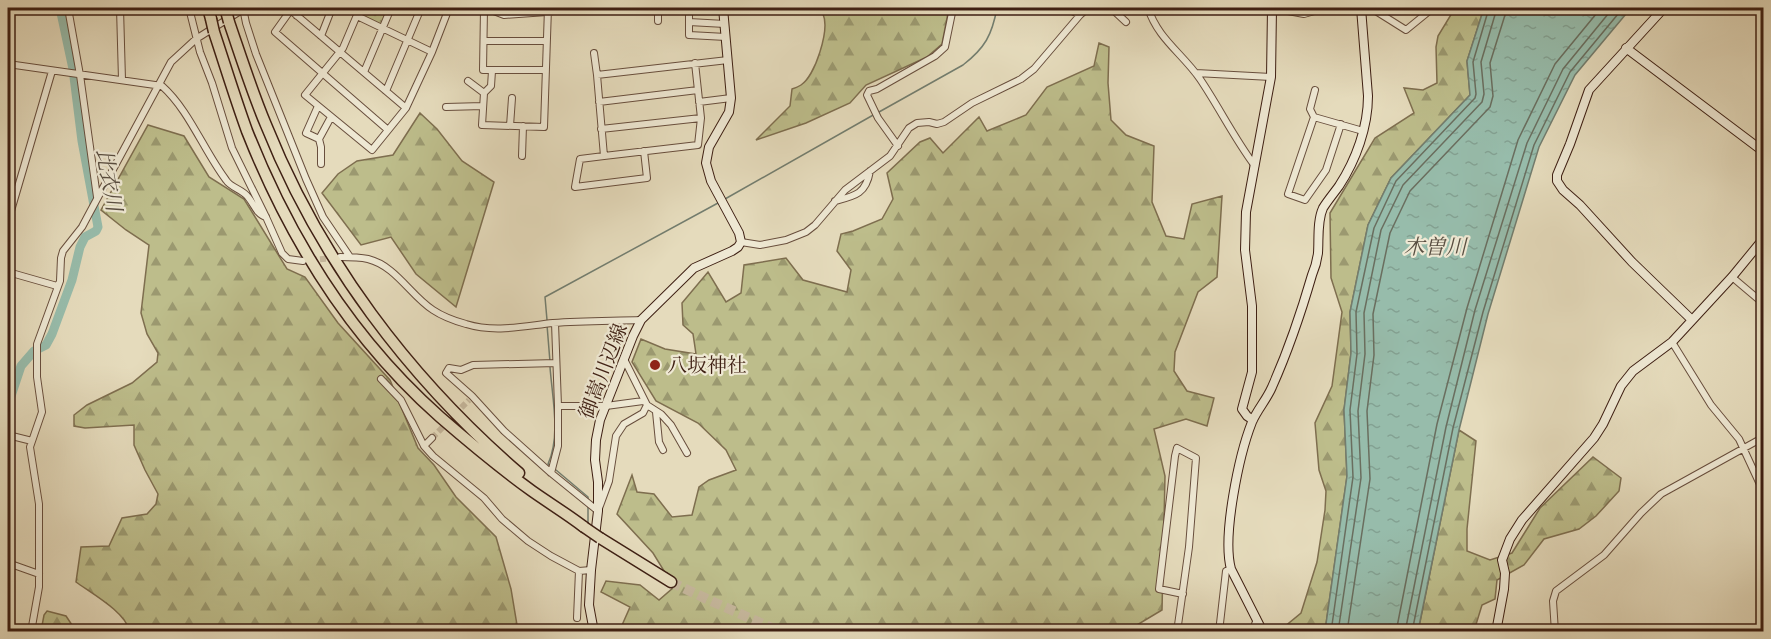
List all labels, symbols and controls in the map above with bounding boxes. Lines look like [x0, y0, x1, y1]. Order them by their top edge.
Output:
water label: 比衣川 [90, 147, 127, 215]
water label: 木曽川 [1404, 235, 1468, 261]
street label: 御嵩川辺線 [575, 320, 634, 423]
place label: 八坂神社 [667, 354, 747, 379]
marker: 八坂神社 [648, 358, 662, 372]

